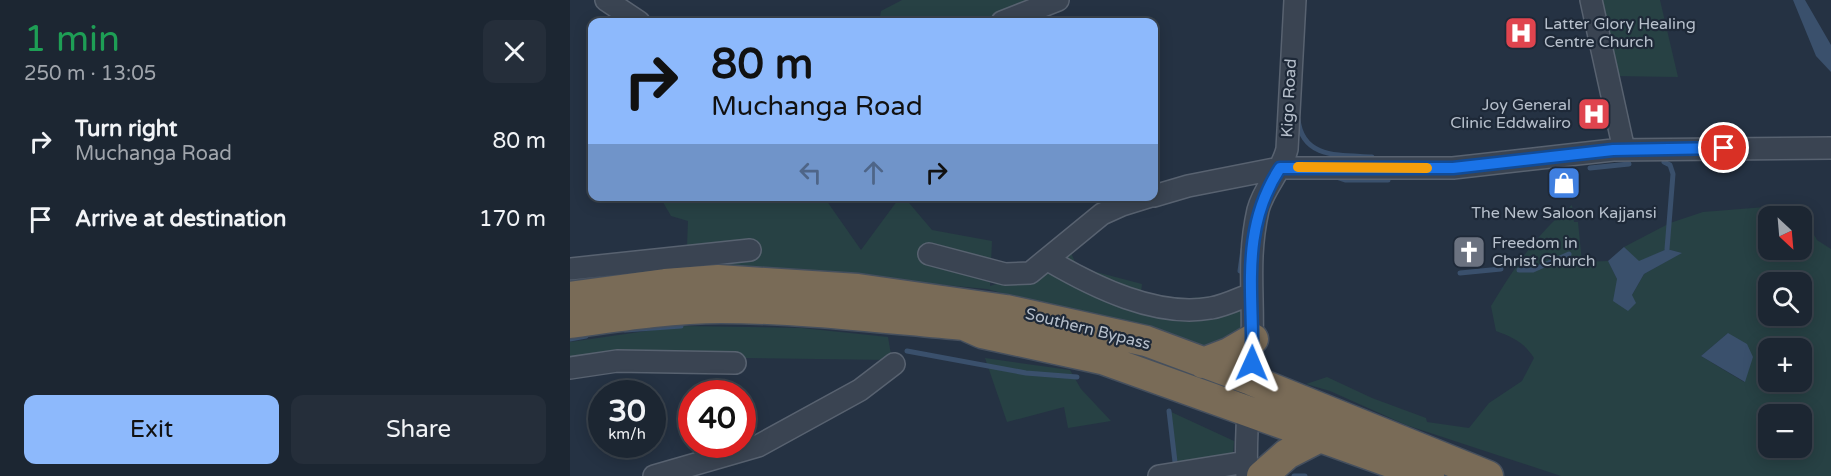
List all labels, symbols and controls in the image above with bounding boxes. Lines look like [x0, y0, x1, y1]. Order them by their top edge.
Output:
place label: Latter Glory Healing Centre Church [1544, 14, 1696, 52]
hospital icon: Latter Glory Healing Centre Church [1503, 15, 1539, 51]
text: 1 min [24, 18, 120, 61]
button: close [483, 20, 546, 83]
text: 80 m [711, 39, 813, 90]
icon: right [612, 42, 690, 120]
street label: Kigo Road [1277, 58, 1301, 138]
text: 250 m · 13:05 [24, 62, 156, 86]
text: Muchanga Road [711, 90, 923, 123]
place label: Joy General Clinic Eddwaliro [1450, 95, 1571, 133]
hospital icon: Joy General Clinic Eddwaliro [1576, 96, 1612, 132]
text: Turn right [75, 116, 177, 142]
pin [1698, 122, 1749, 173]
icon: right [24, 125, 57, 158]
text: 80 m [492, 128, 546, 154]
icon: arrive [1707, 131, 1740, 164]
text: Muchanga Road [75, 142, 232, 166]
icon: left [794, 156, 827, 189]
icon: ahead [857, 156, 890, 189]
icon: right [920, 156, 953, 189]
shop icon: The New Saloon Kajjansi [1546, 165, 1582, 201]
icon: arrive [24, 203, 57, 236]
place label: The New Saloon Kajjansi [1471, 203, 1657, 223]
text: Arrive at destination [75, 206, 286, 232]
text: 170 m [479, 206, 546, 232]
north arrow [1758, 206, 1812, 260]
map controls [1758, 206, 1812, 458]
place label: Freedom in Christ Church [1492, 233, 1596, 271]
church icon: Freedom in Christ Church [1451, 234, 1487, 270]
button: search [1758, 272, 1812, 326]
street label: Southern Bypass [1023, 304, 1153, 354]
position arrow [1220, 331, 1284, 395]
button: + [1758, 338, 1812, 392]
speed limit sign: 40 [678, 380, 756, 458]
text: 30 [608, 393, 646, 430]
button: Exit [24, 395, 279, 464]
button: Share [291, 395, 546, 464]
button: − [1758, 404, 1812, 458]
text: km/h [608, 425, 646, 443]

